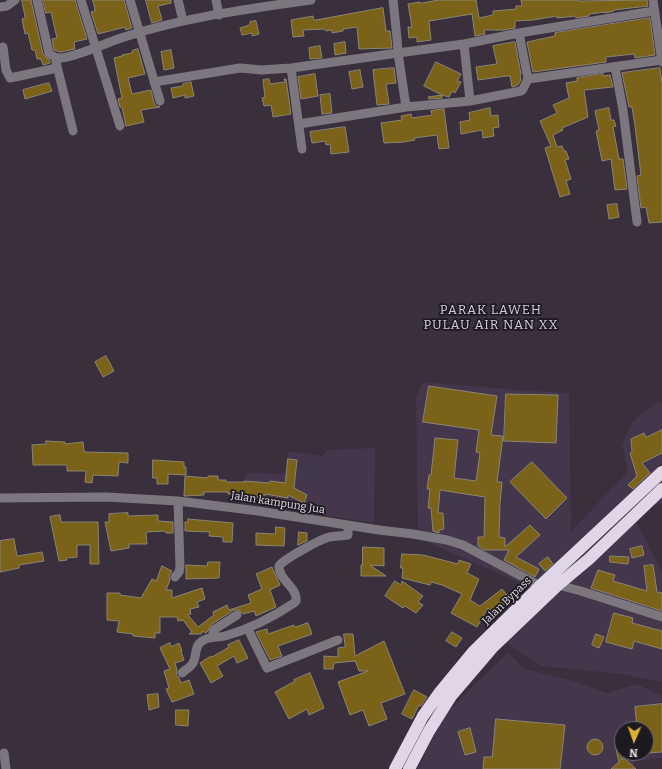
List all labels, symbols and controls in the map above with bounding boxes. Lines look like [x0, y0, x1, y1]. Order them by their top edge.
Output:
district label: PARAK LAWEH PULAU AIR NAN XX [423, 302, 559, 333]
street label: Jalan kampung Jua [230, 489, 326, 517]
street label: Jalan Bypass [480, 574, 534, 628]
north arrow [614, 721, 654, 761]
text: N [629, 746, 638, 759]

